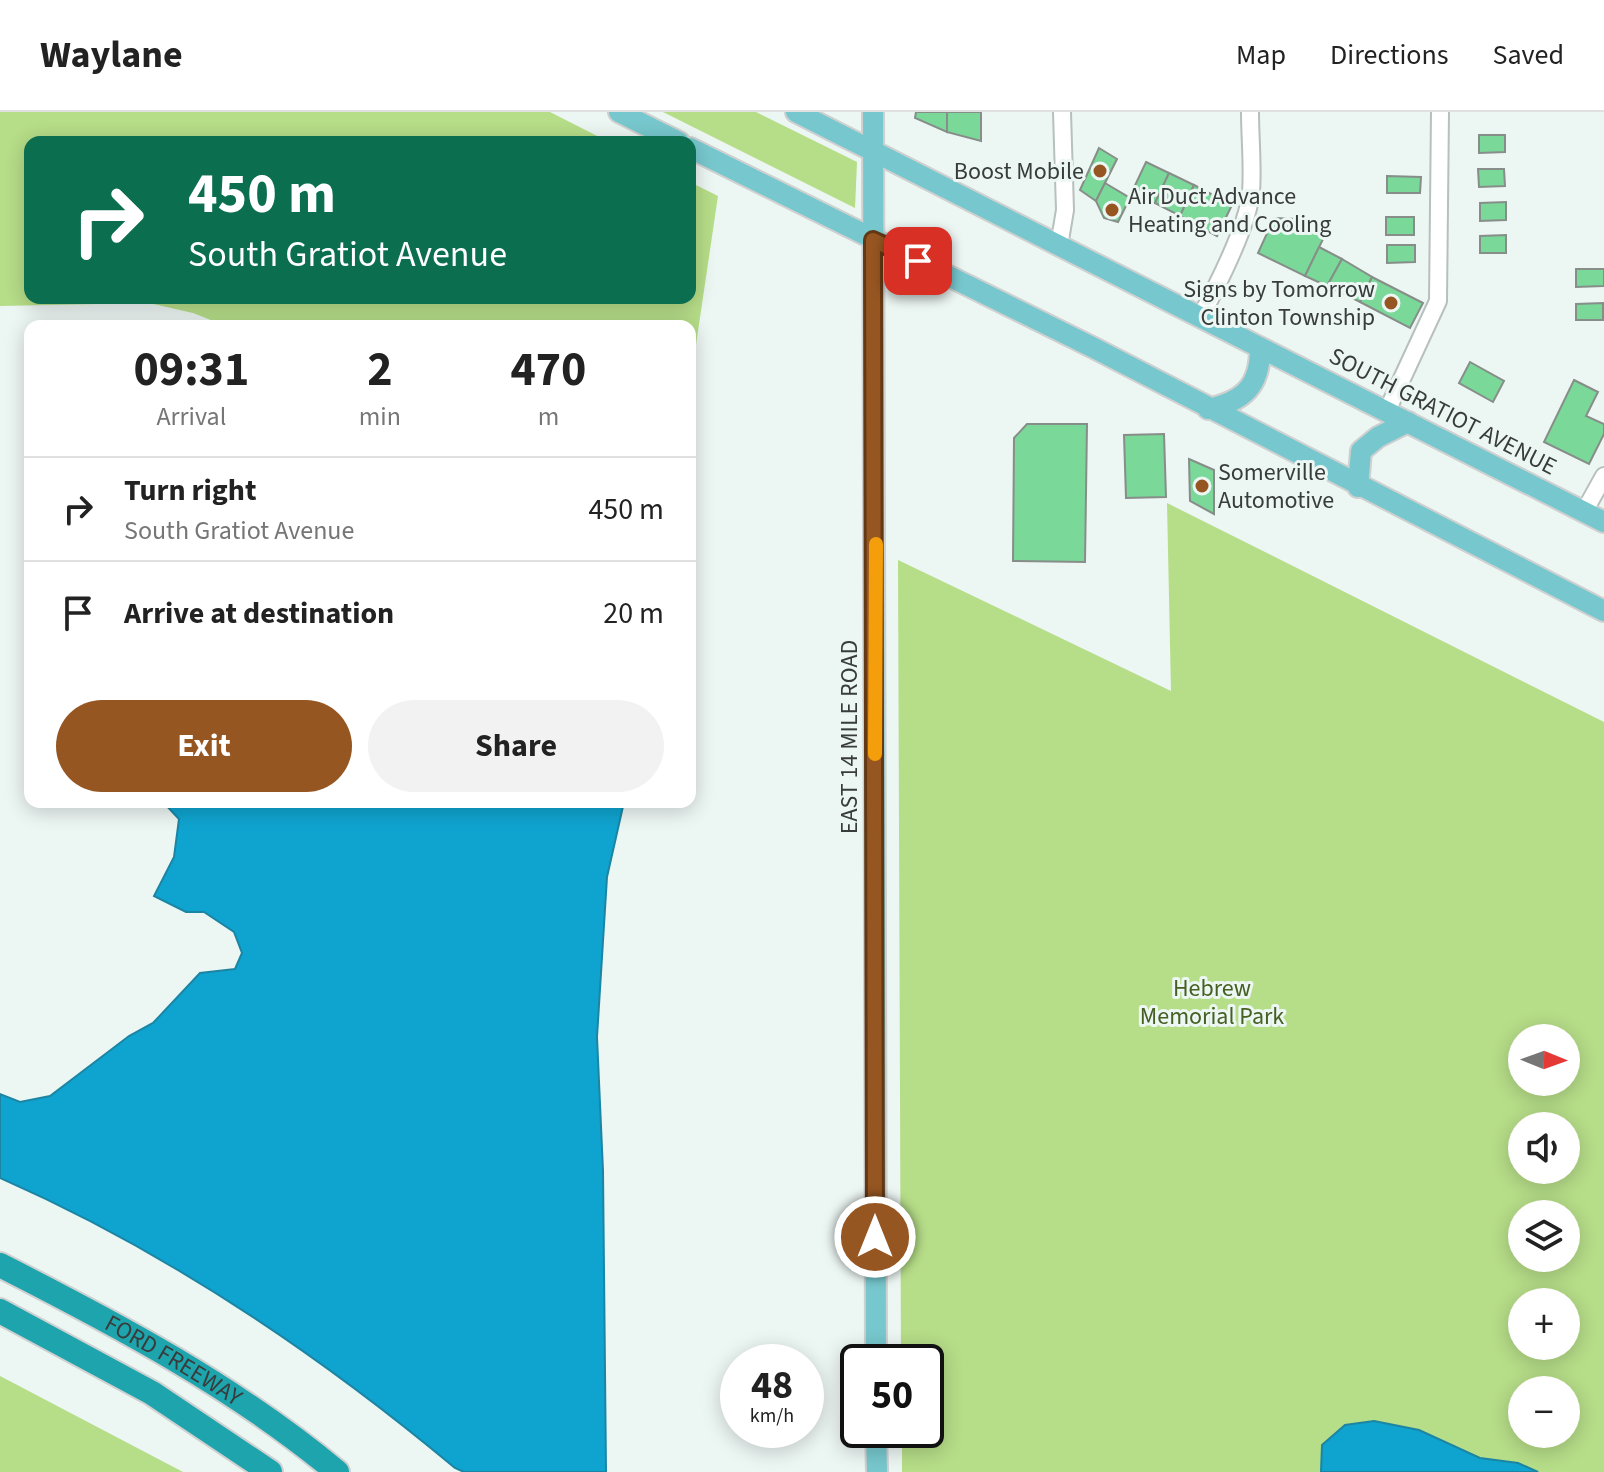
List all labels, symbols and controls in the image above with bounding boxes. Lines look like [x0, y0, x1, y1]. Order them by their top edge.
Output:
text: Waylane [40, 28, 183, 82]
text: Map [1236, 35, 1286, 75]
text: Directions [1330, 35, 1449, 75]
text: Saved [1493, 35, 1564, 75]
place label: Boost Mobile [954, 154, 1084, 189]
text: 450 m [188, 155, 336, 234]
marker: Boost Mobile [1091, 162, 1109, 180]
icon: right [56, 168, 160, 272]
place label: Air Duct Advance Heating and Cooling [1128, 179, 1331, 242]
marker: Air Duct Advance Heating and Cooling [1103, 201, 1121, 219]
pin [884, 227, 952, 295]
text: South Gratiot Avenue [188, 229, 507, 280]
icon: arrive [896, 239, 940, 283]
place label: Signs by Tomorrow Clinton Township [1183, 272, 1375, 335]
marker: Signs by Tomorrow Clinton Township [1382, 294, 1400, 312]
text: 09:31 [133, 336, 249, 404]
text: 2 [367, 336, 393, 404]
text: 470 [510, 336, 586, 404]
street label: SOUTH GRATIOT AVENUE [1323, 339, 1563, 484]
text: Arrival [156, 398, 226, 435]
text: min [359, 398, 401, 435]
text: m [538, 398, 559, 435]
place label: Somerville Automotive [1218, 455, 1334, 518]
text: Turn right [124, 469, 256, 512]
marker: Somerville Automotive [1193, 477, 1211, 495]
icon: right [56, 487, 100, 531]
text: 450 m [588, 488, 664, 531]
text: South Gratiot Avenue [124, 512, 354, 549]
icon: arrive [56, 591, 100, 635]
text: Arrive at destination [124, 592, 394, 635]
text: 20 m [603, 592, 664, 635]
street label: EAST 14 MILE ROAD [832, 640, 867, 834]
button: Exit [56, 700, 352, 792]
button: Share [368, 700, 664, 792]
park label: Hebrew Memorial Park [1140, 971, 1284, 1034]
north arrow [1508, 1024, 1580, 1096]
map controls [1508, 1024, 1580, 1448]
button: sound [1508, 1112, 1580, 1184]
position arrow [833, 1195, 917, 1279]
button: layers [1508, 1200, 1580, 1272]
button: + [1508, 1288, 1580, 1360]
street label: FORD FREEWAY [98, 1306, 250, 1415]
speed limit sign: 50 [840, 1344, 944, 1448]
text: 48 [751, 1357, 793, 1414]
button: − [1508, 1376, 1580, 1448]
text: km/h [750, 1402, 794, 1430]

